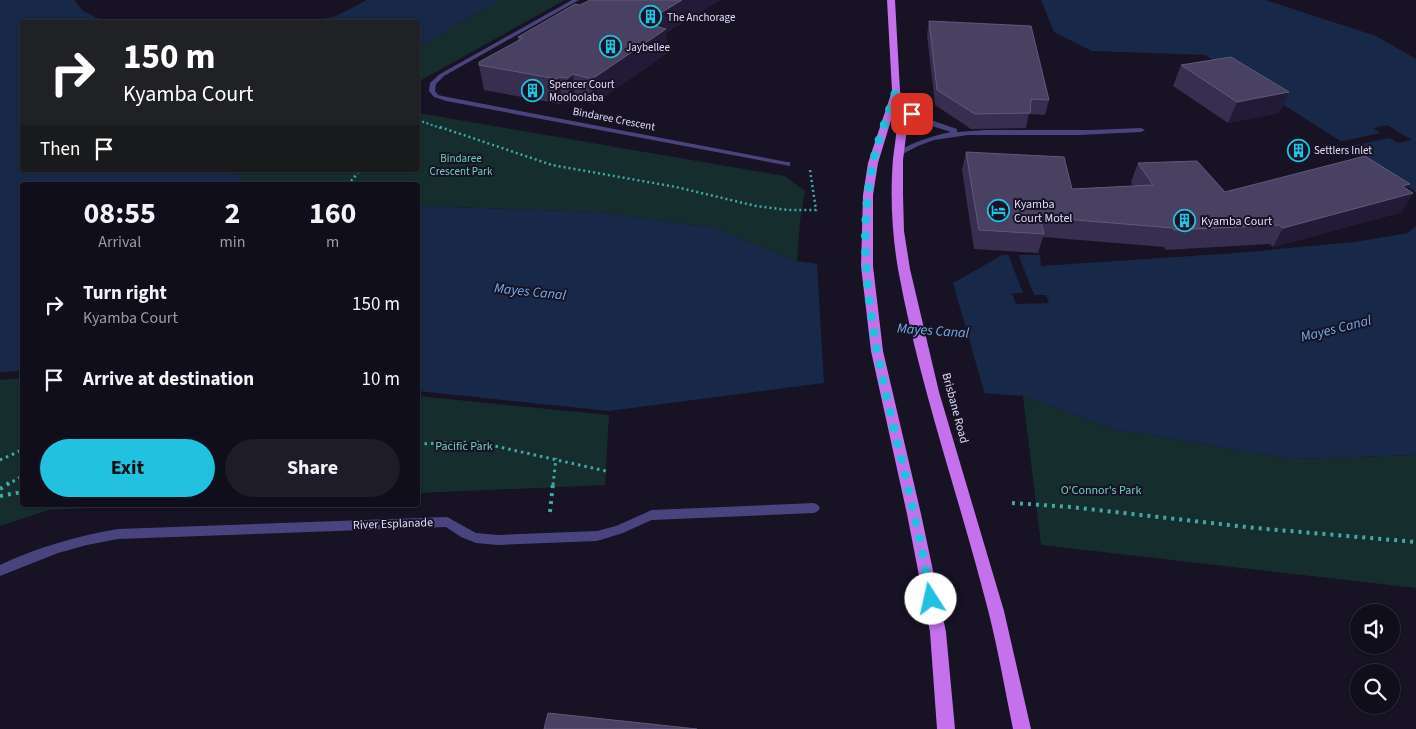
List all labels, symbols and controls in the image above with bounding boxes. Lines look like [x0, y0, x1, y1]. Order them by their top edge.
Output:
building icon: The Anchorage [639, 5, 663, 29]
place label: The Anchorage [667, 10, 736, 25]
text: 150 m [123, 32, 215, 82]
building icon: Jaybellee [598, 35, 622, 59]
icon: right [40, 40, 105, 105]
place label: Jaybellee [626, 40, 671, 55]
place label: Spencer Court Mooloolaba [549, 77, 615, 105]
text: Kyamba Court [123, 78, 253, 110]
building icon: Spencer Court Mooloolaba [521, 78, 545, 102]
pin [891, 93, 933, 135]
icon: arrive [898, 100, 926, 128]
street label: Bindaree Crescent [571, 104, 657, 134]
icon: arrive [90, 135, 118, 163]
text: Then [40, 136, 80, 163]
building icon: Settlers Inlet [1286, 138, 1310, 162]
place label: Settlers Inlet [1314, 143, 1372, 158]
park label: Bindaree Crescent Park [430, 151, 493, 179]
text: 08:55 [84, 192, 156, 235]
text: 2 [224, 192, 240, 235]
text: 160 [309, 192, 356, 235]
place label: Kyamba Court Motel [1014, 196, 1072, 227]
hotel icon: Kyamba Court Motel [986, 199, 1010, 223]
building icon: Kyamba Court [1173, 209, 1197, 233]
place label: Kyamba Court [1201, 213, 1272, 230]
text: Arrival [98, 231, 141, 253]
text: min [219, 231, 245, 253]
text: m [326, 231, 339, 253]
water label: Mayes Canal [493, 278, 568, 306]
text: Turn right [83, 280, 167, 307]
icon: right [40, 291, 68, 319]
text: 150 m [352, 291, 400, 318]
text: Kyamba Court [83, 307, 178, 329]
water label: Mayes Canal [1299, 310, 1374, 347]
water label: Mayes Canal [896, 319, 970, 344]
icon: arrive [40, 366, 68, 394]
text: Arrive at destination [83, 366, 254, 393]
text: 10 m [362, 366, 400, 393]
street label: Brisbane Road [937, 371, 973, 445]
park label: Pacific Park [435, 438, 493, 455]
button: Exit [40, 439, 215, 497]
button: Share [225, 439, 400, 497]
park label: O'Connor's Park [1061, 482, 1141, 499]
street label: River Esplanade [353, 514, 433, 534]
position arrow [904, 572, 956, 624]
map controls [1350, 604, 1400, 714]
button: sound [1350, 604, 1400, 654]
button: search [1350, 664, 1400, 714]

